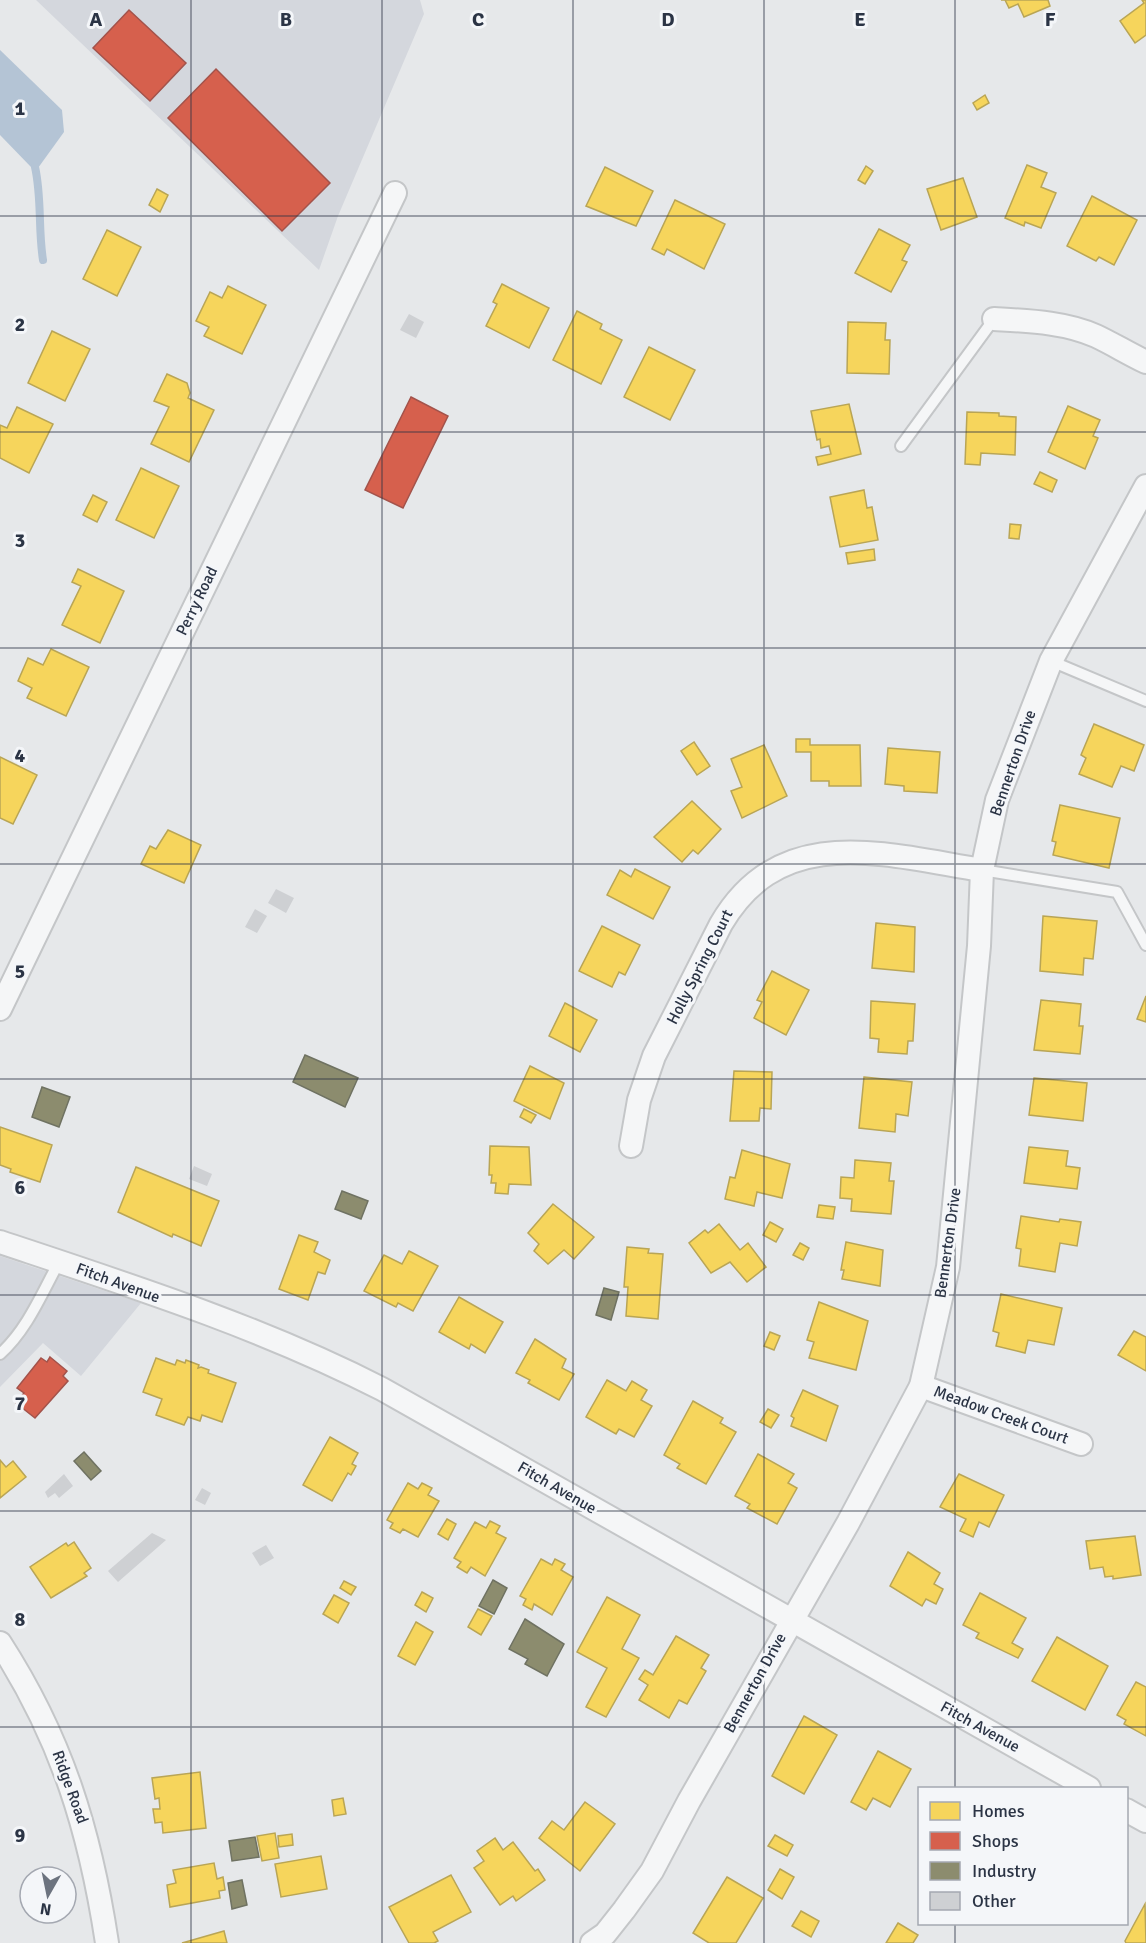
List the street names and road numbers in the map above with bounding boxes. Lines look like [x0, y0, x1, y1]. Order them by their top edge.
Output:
street label: Perry Road [172, 563, 222, 639]
street label: Bennerton Drive [985, 707, 1041, 819]
street label: Holly Spring Court [662, 906, 738, 1028]
street label: Bennerton Drive [930, 1187, 966, 1299]
street label: Fitch Avenue [73, 1259, 163, 1307]
street label: Meadow Creek Court [931, 1381, 1071, 1449]
street label: Fitch Avenue [514, 1457, 600, 1519]
street label: Bennerton Drive [719, 1630, 791, 1736]
street label: Fitch Avenue [937, 1697, 1023, 1757]
street label: Ridge Road [47, 1748, 93, 1826]

